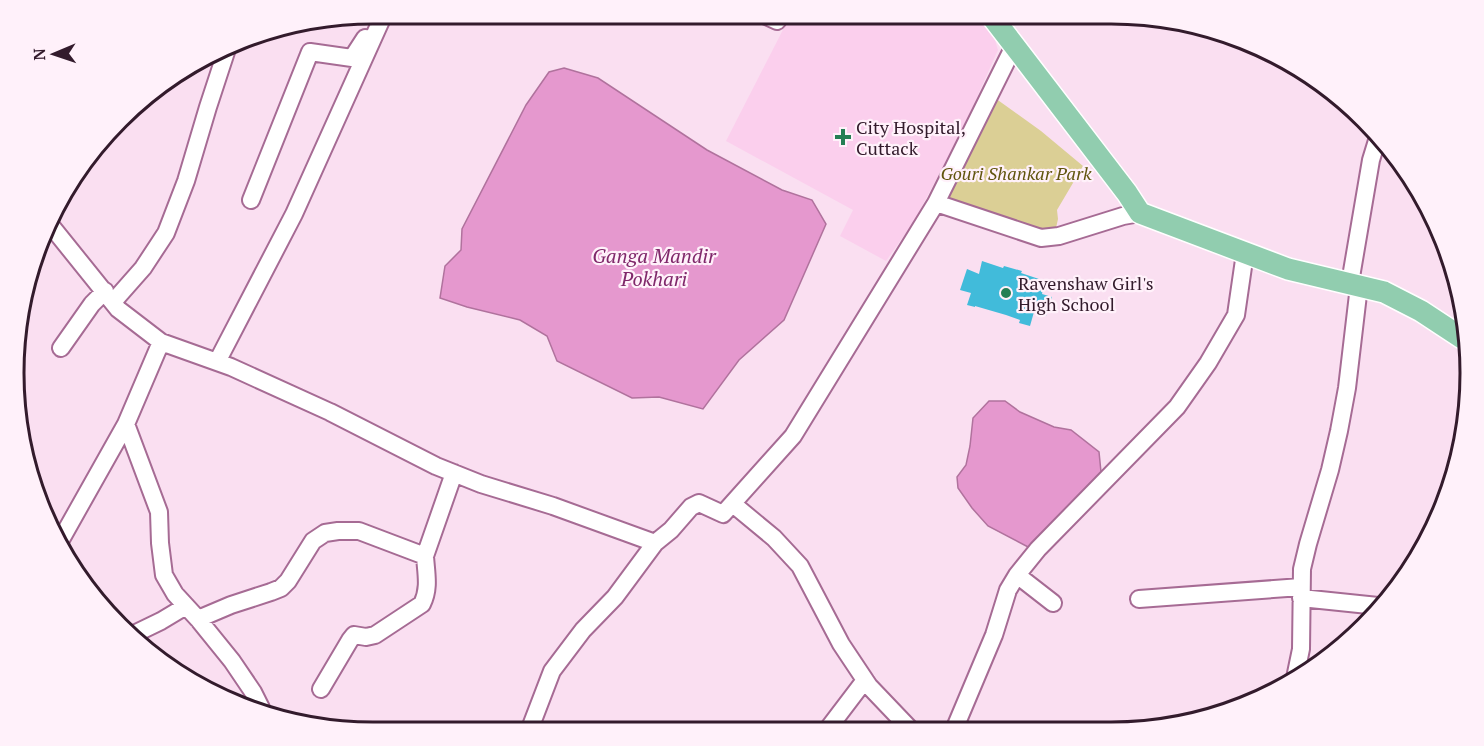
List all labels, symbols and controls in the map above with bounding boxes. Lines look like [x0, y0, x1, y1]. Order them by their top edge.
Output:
north arrow [24, 24, 84, 84]
text: N [28, 48, 50, 61]
place label: City Hospital, Cuttack [856, 115, 966, 160]
marker: City Hospital, Cuttack [834, 128, 852, 146]
park label: Gouri Shankar Park [940, 161, 1092, 185]
water label: Ganga Mandir Pokhari [592, 242, 717, 292]
place label: Ravenshaw Girl's High School [1018, 271, 1153, 316]
marker: Ravenshaw Girl's High School [999, 286, 1013, 300]

